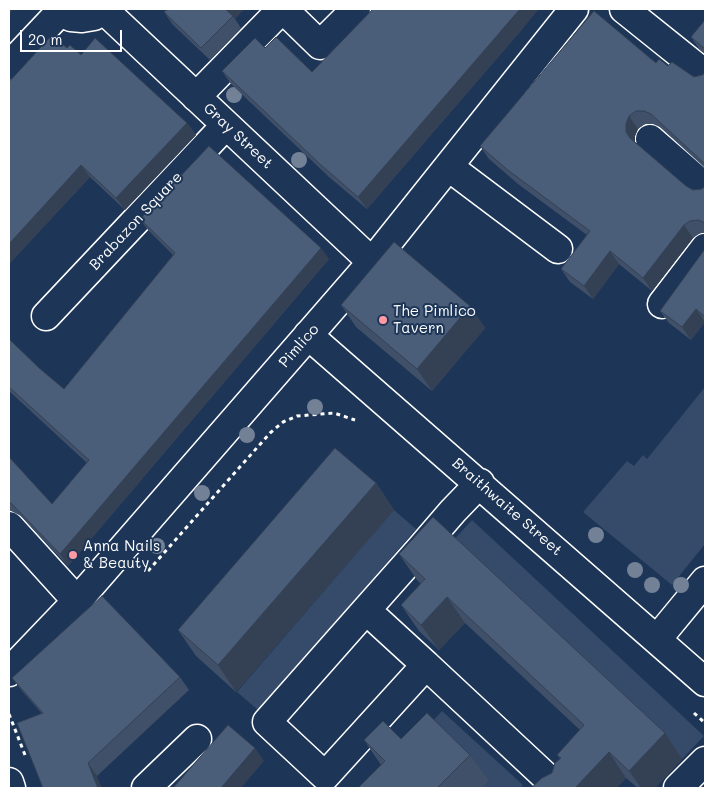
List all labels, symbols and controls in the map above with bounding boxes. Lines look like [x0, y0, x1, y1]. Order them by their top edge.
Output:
scale bar [22, 20, 125, 52]
text: 20 m [28, 29, 62, 49]
street label: Gray Street [200, 99, 276, 173]
street label: Brabazon Square [86, 168, 186, 274]
place label: The Pimlico Tavern [393, 302, 476, 337]
marker: The Pimlico Tavern [377, 314, 389, 326]
street label: Pimlico [275, 321, 323, 371]
street label: Braithwaite Street [448, 454, 566, 560]
place label: Anna Nails & Beauty [83, 537, 160, 572]
marker: Anna Nails & Beauty [67, 549, 79, 561]

